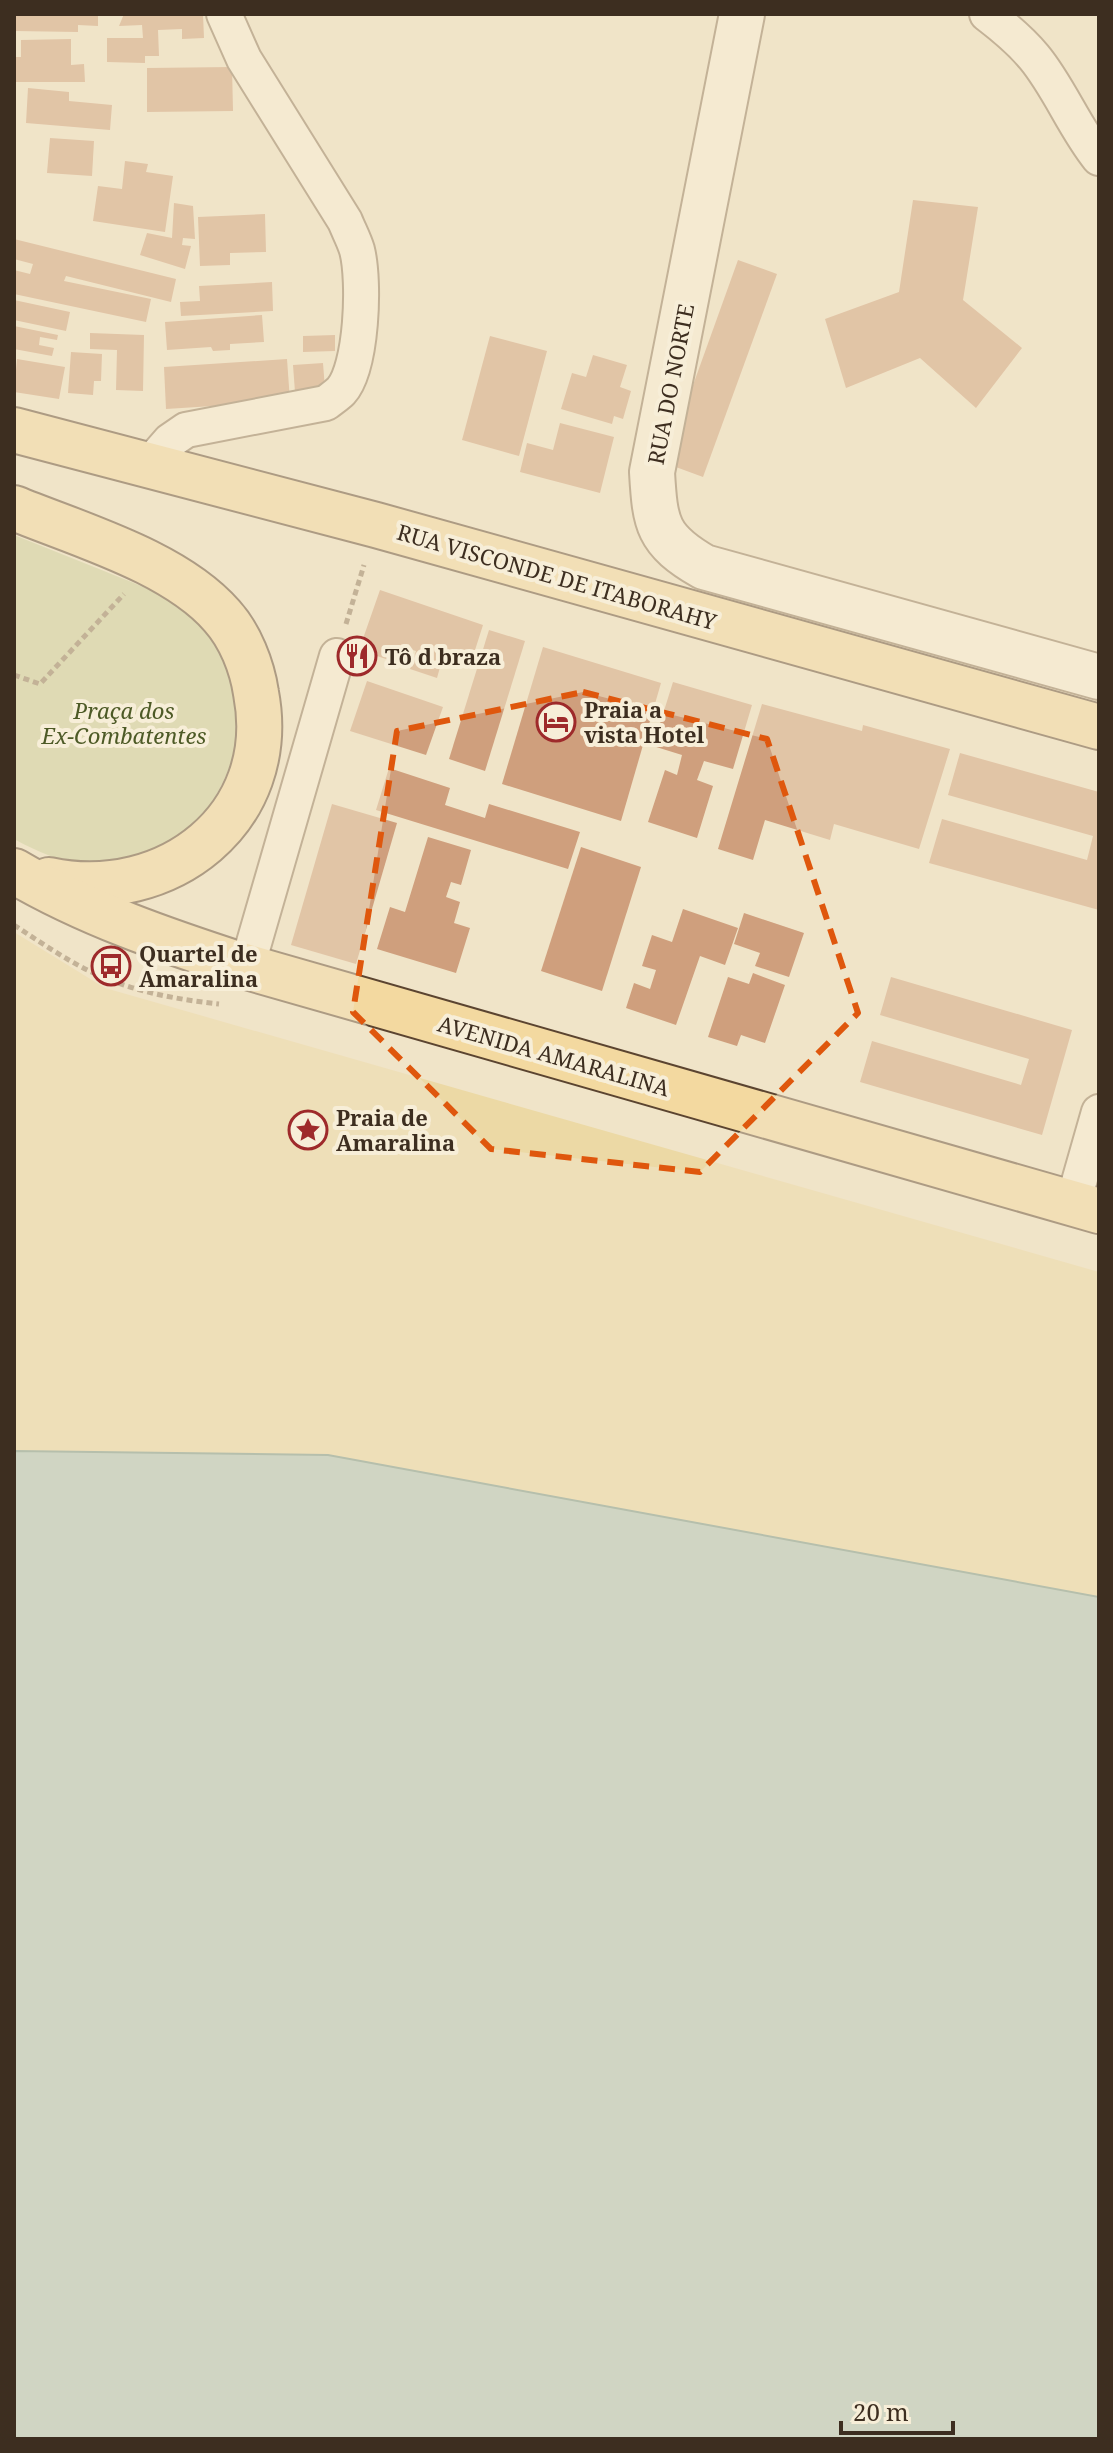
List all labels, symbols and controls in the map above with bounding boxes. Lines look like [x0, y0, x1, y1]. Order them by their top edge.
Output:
street label: RUA DO NORTE [640, 301, 700, 467]
street label: RUA VISCONDE DE ITABORAHY [394, 516, 720, 636]
restaurant icon: Tô d braza [336, 635, 378, 677]
place label: Tô d braza [385, 641, 501, 671]
place label: Praia a vista Hotel [584, 694, 705, 749]
park label: Praça dos Ex-Combatentes [40, 695, 207, 750]
hotel icon: Praia a vista Hotel [535, 701, 577, 743]
place label: Quartel de Amaralina [139, 938, 258, 993]
bus stop icon: Quartel de Amaralina [90, 945, 132, 987]
street label: AVENIDA AMARALINA [435, 1008, 674, 1103]
place label: Praia de Amaralina [336, 1102, 455, 1157]
place icon: Praia de Amaralina [287, 1109, 329, 1151]
scale bar [841, 2385, 953, 2435]
text: 20 m [853, 2395, 909, 2428]

